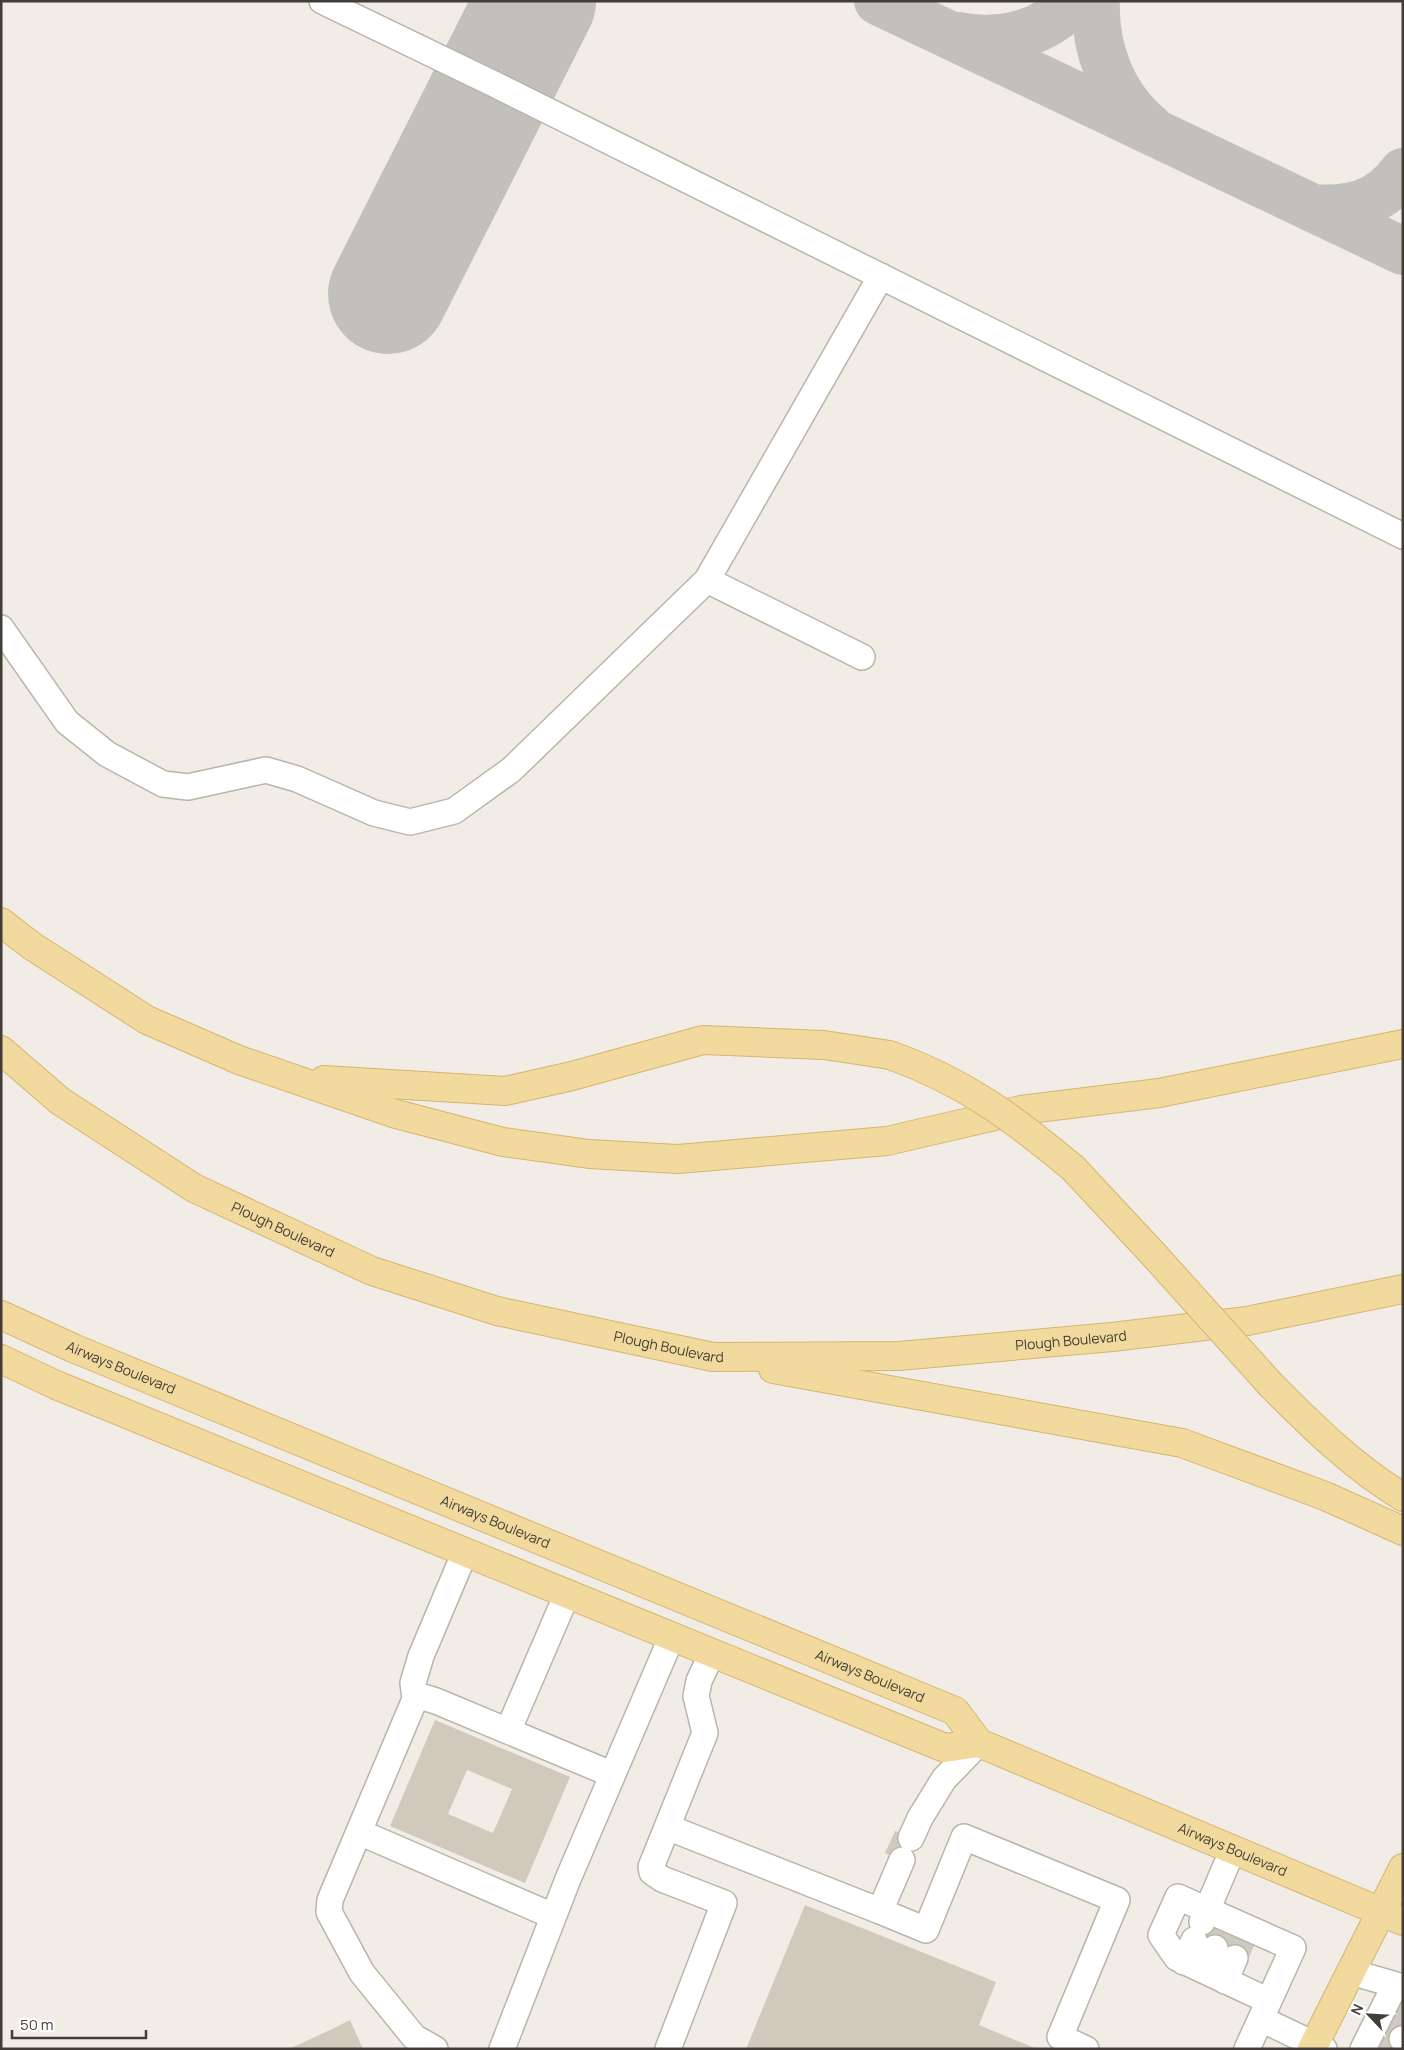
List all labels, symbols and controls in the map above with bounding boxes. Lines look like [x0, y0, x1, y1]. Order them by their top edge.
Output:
street label: Plough Boulevard [229, 1197, 338, 1261]
street label: Plough Boulevard [1014, 1325, 1128, 1355]
street label: Plough Boulevard [612, 1326, 724, 1366]
street label: Airways Boulevard [63, 1336, 179, 1398]
street label: Airways Boulevard [438, 1490, 553, 1552]
street label: Airways Boulevard [813, 1645, 928, 1706]
street label: Airways Boulevard [1175, 1818, 1290, 1880]
north arrow [1344, 1990, 1394, 2040]
text: N [1346, 2001, 1368, 2018]
scale bar [12, 2008, 146, 2040]
text: 50 m [20, 2014, 54, 2035]

